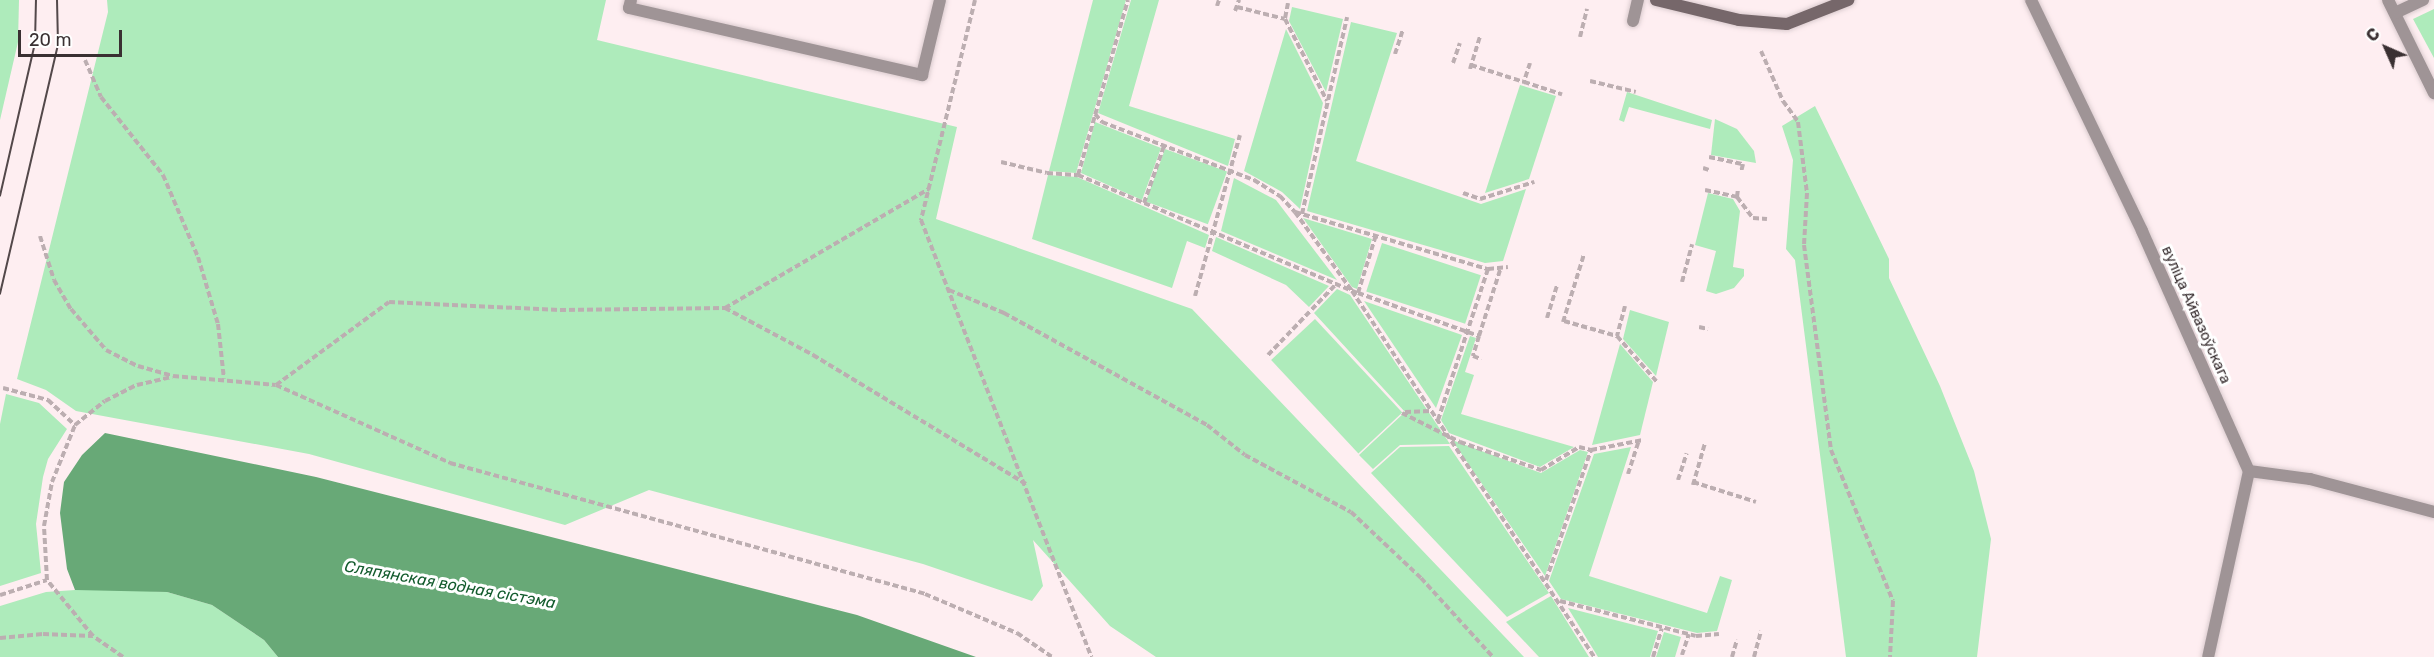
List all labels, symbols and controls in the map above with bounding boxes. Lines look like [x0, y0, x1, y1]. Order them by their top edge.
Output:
scale bar [21, 18, 124, 56]
north arrow [2356, 18, 2416, 78]
text: С [2362, 24, 2384, 46]
text: 20 m [29, 29, 71, 51]
street label: вуліца Айвазоўскага [2158, 243, 2234, 387]
water label: Сляпянская водная сістэма [343, 557, 557, 613]

